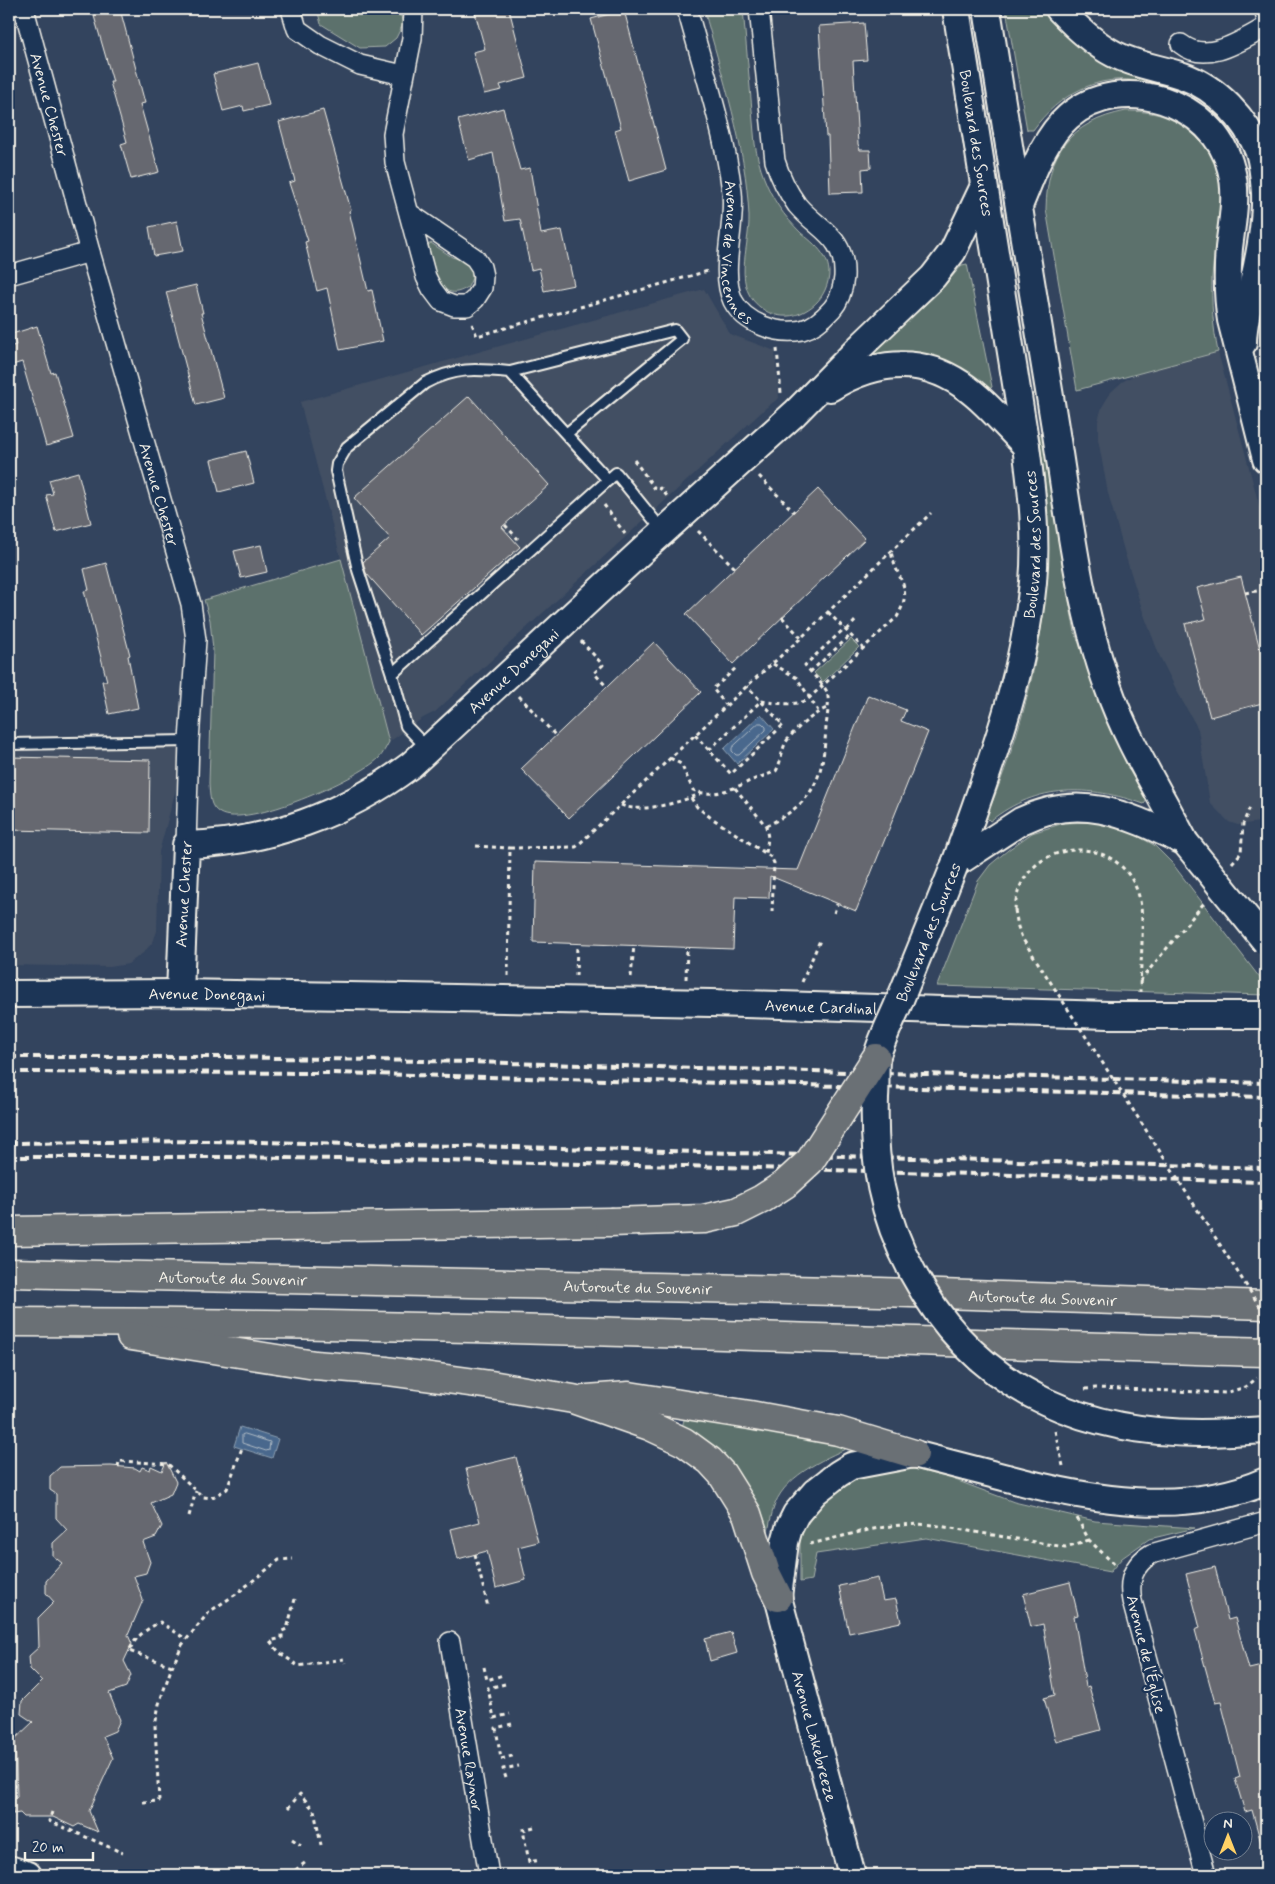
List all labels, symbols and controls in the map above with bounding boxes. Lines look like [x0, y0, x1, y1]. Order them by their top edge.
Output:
street label: Avenue Chester [24, 50, 73, 160]
street label: Boulevard des Sources [954, 68, 997, 218]
street label: Avenue de Vincennes [715, 179, 757, 330]
street label: Avenue Chester [133, 440, 183, 549]
street label: Boulevard des Sources [1019, 469, 1046, 620]
street label: Avenue Donegani [464, 624, 564, 719]
street label: Avenue Chester [171, 840, 198, 948]
street label: Boulevard des Sources [892, 860, 967, 1005]
street label: Avenue Donegani [148, 984, 266, 1007]
street label: Avenue Cardinal [764, 996, 877, 1020]
street label: Autoroute du Souvenir [158, 1267, 308, 1292]
street label: Autoroute du Souvenir [563, 1276, 713, 1300]
street label: Autoroute du Souvenir [968, 1286, 1118, 1312]
street label: Avenue de l'Église [1121, 1593, 1170, 1716]
street label: Avenue Lakebreeze [786, 1669, 841, 1805]
street label: Avenue Raynor [449, 1706, 487, 1813]
north arrow [1202, 1812, 1252, 1862]
text: N [1223, 1815, 1233, 1833]
scale bar [25, 1829, 92, 1861]
text: 20 m [32, 1838, 64, 1858]

